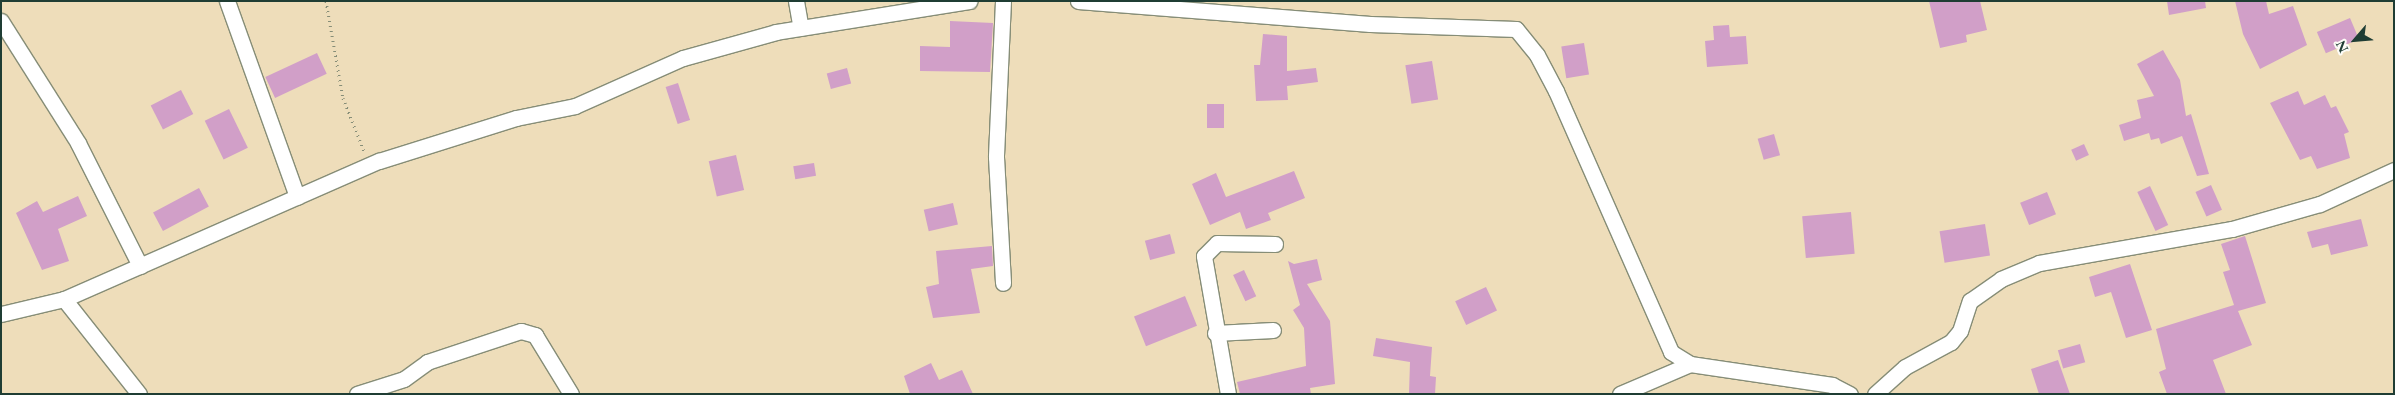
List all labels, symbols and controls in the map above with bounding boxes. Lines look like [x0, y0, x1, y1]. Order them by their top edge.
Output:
north arrow [2330, 15, 2380, 65]
text: N [2331, 38, 2352, 56]

